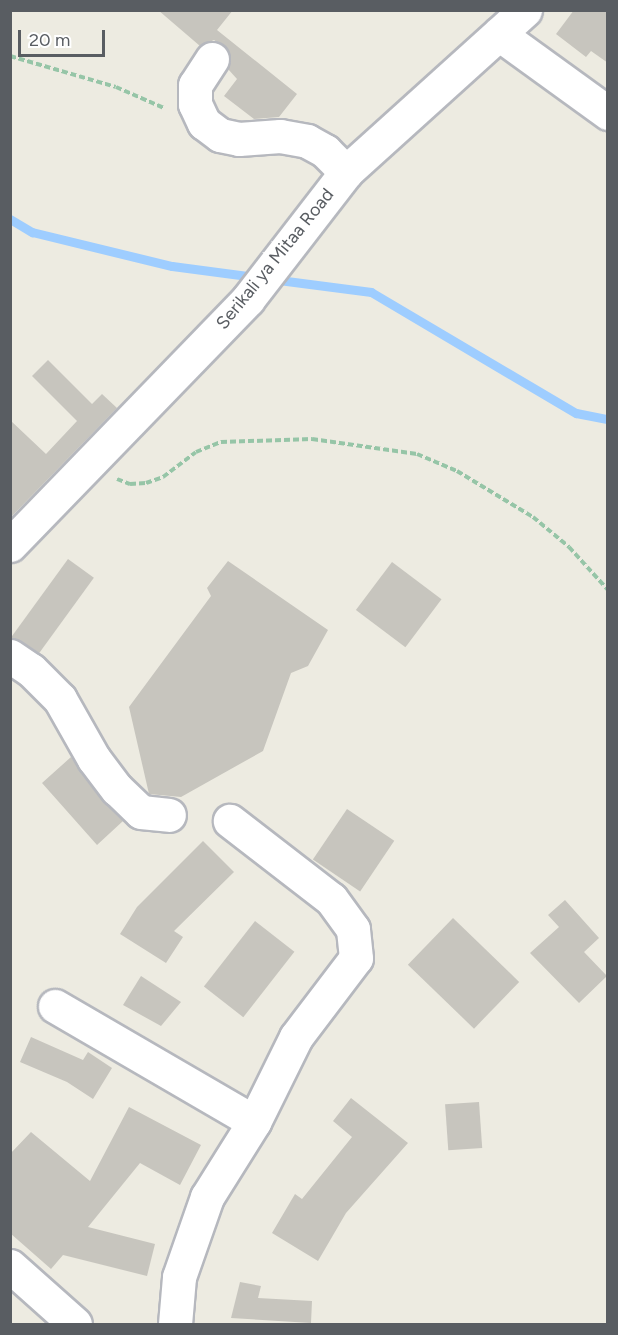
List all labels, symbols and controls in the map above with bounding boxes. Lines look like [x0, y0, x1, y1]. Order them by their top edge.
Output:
scale bar [21, 18, 108, 56]
text: 20 m [29, 29, 70, 51]
street label: Serikali ya Mitaa Road [212, 184, 338, 334]

